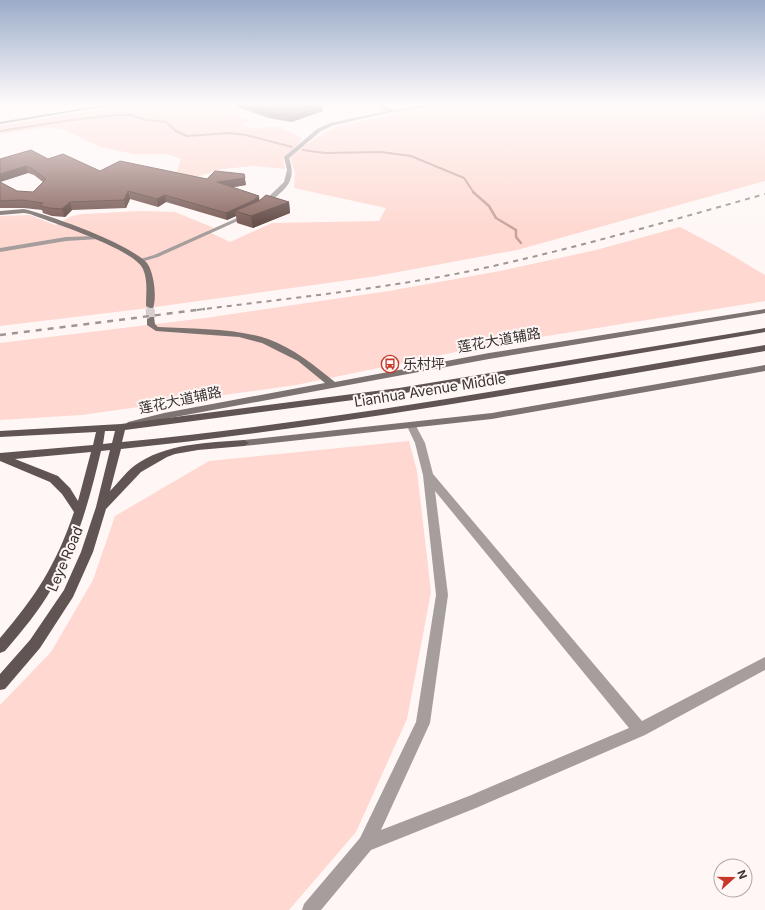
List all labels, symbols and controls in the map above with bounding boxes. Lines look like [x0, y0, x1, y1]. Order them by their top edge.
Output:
street label: 莲花大道辅路 [456, 324, 542, 355]
bus stop icon: 乐村坪 [380, 354, 400, 374]
place label: 乐村坪 [403, 355, 445, 372]
street label: Lianhua Avenue Middle [353, 369, 507, 410]
street label: 莲花大道辅路 [137, 382, 223, 417]
street label: Leye Road [43, 524, 86, 594]
north arrow [713, 858, 753, 898]
text: N [734, 868, 750, 881]

